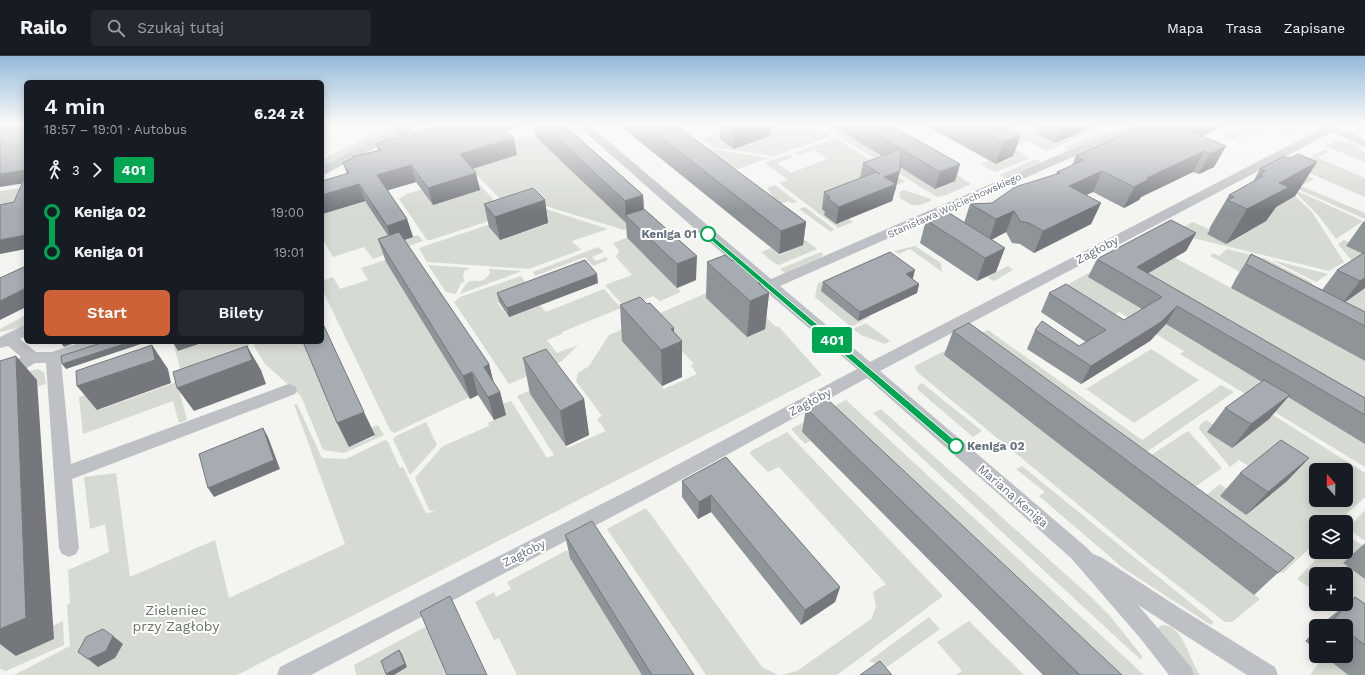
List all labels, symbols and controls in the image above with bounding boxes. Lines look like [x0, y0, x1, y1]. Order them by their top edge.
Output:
search box [91, 10, 371, 46]
text: Railo [20, 16, 67, 39]
icon: search [105, 17, 127, 39]
text: Szukaj tutaj [137, 19, 224, 37]
text: Mapa [1167, 20, 1203, 36]
text: Trasa [1225, 20, 1262, 36]
text: Zapisane [1284, 20, 1345, 36]
text: 4 min [44, 94, 105, 119]
text: 6.24 zł [254, 105, 304, 123]
text: 18:57 – 19:01 · Autobus [44, 122, 187, 137]
icon: walk [44, 159, 66, 181]
icon: forward [86, 159, 108, 181]
text: 401 [122, 162, 146, 178]
text: 3 [72, 163, 80, 178]
street label: Stanisława Wojciechowskiego [886, 171, 1023, 240]
text: Keniga 02 [74, 203, 146, 221]
text: 19:00 [271, 205, 304, 220]
marker: Keniga 01 [700, 226, 716, 242]
place label: Keniga 01 [641, 227, 697, 241]
street label: Zagłoby [1073, 233, 1121, 267]
text: Keniga 01 [74, 243, 144, 261]
text: 19:01 [274, 245, 304, 260]
button: Start [44, 290, 170, 336]
button: Bilety [178, 290, 304, 336]
line badge: 401 [809, 327, 855, 353]
text: 401 [820, 332, 844, 348]
street label: Zagłoby [786, 385, 834, 419]
marker: Keniga 02 [948, 438, 964, 454]
place label: Keniga 02 [967, 439, 1025, 453]
street label: Mariana Keniga [975, 462, 1051, 530]
north arrow [1309, 463, 1353, 507]
map controls [1309, 463, 1353, 663]
button: layers [1309, 515, 1353, 559]
street label: Zagłoby [500, 536, 548, 570]
button: + [1309, 567, 1353, 611]
park label: Zieleniec przy Zagłoby [132, 602, 220, 634]
button: − [1309, 619, 1353, 663]

